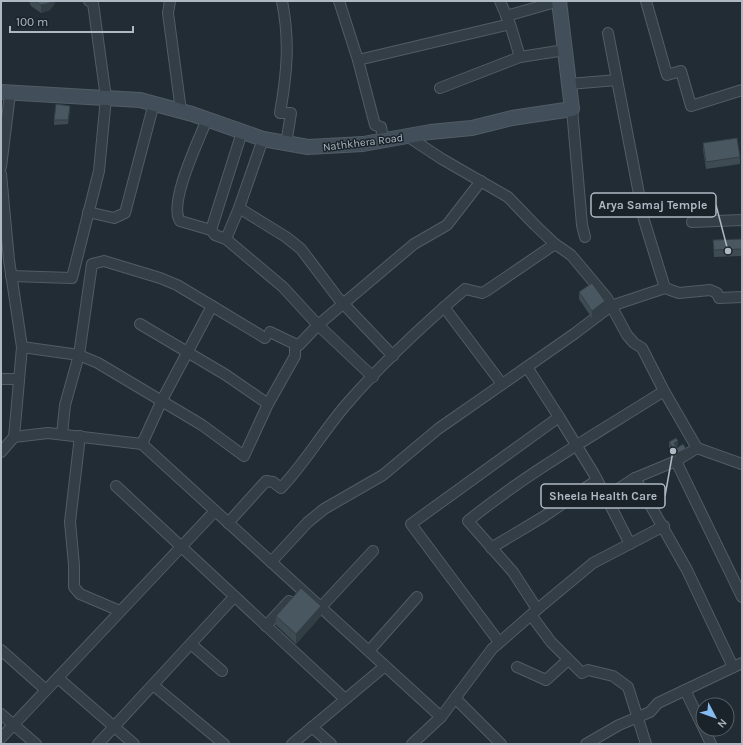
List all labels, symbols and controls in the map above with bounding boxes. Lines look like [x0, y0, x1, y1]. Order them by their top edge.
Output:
scale bar [10, 8, 133, 34]
text: 100 m [16, 15, 48, 29]
street label: Nathkhera Road [322, 131, 404, 154]
callout: Arya Samaj Temple [591, 193, 716, 217]
text: Arya Samaj Temple [599, 198, 707, 212]
callout: Sheela Health Care [541, 484, 665, 508]
text: Sheela Health Care [549, 489, 657, 503]
north arrow [695, 697, 735, 737]
text: N [715, 716, 730, 730]

